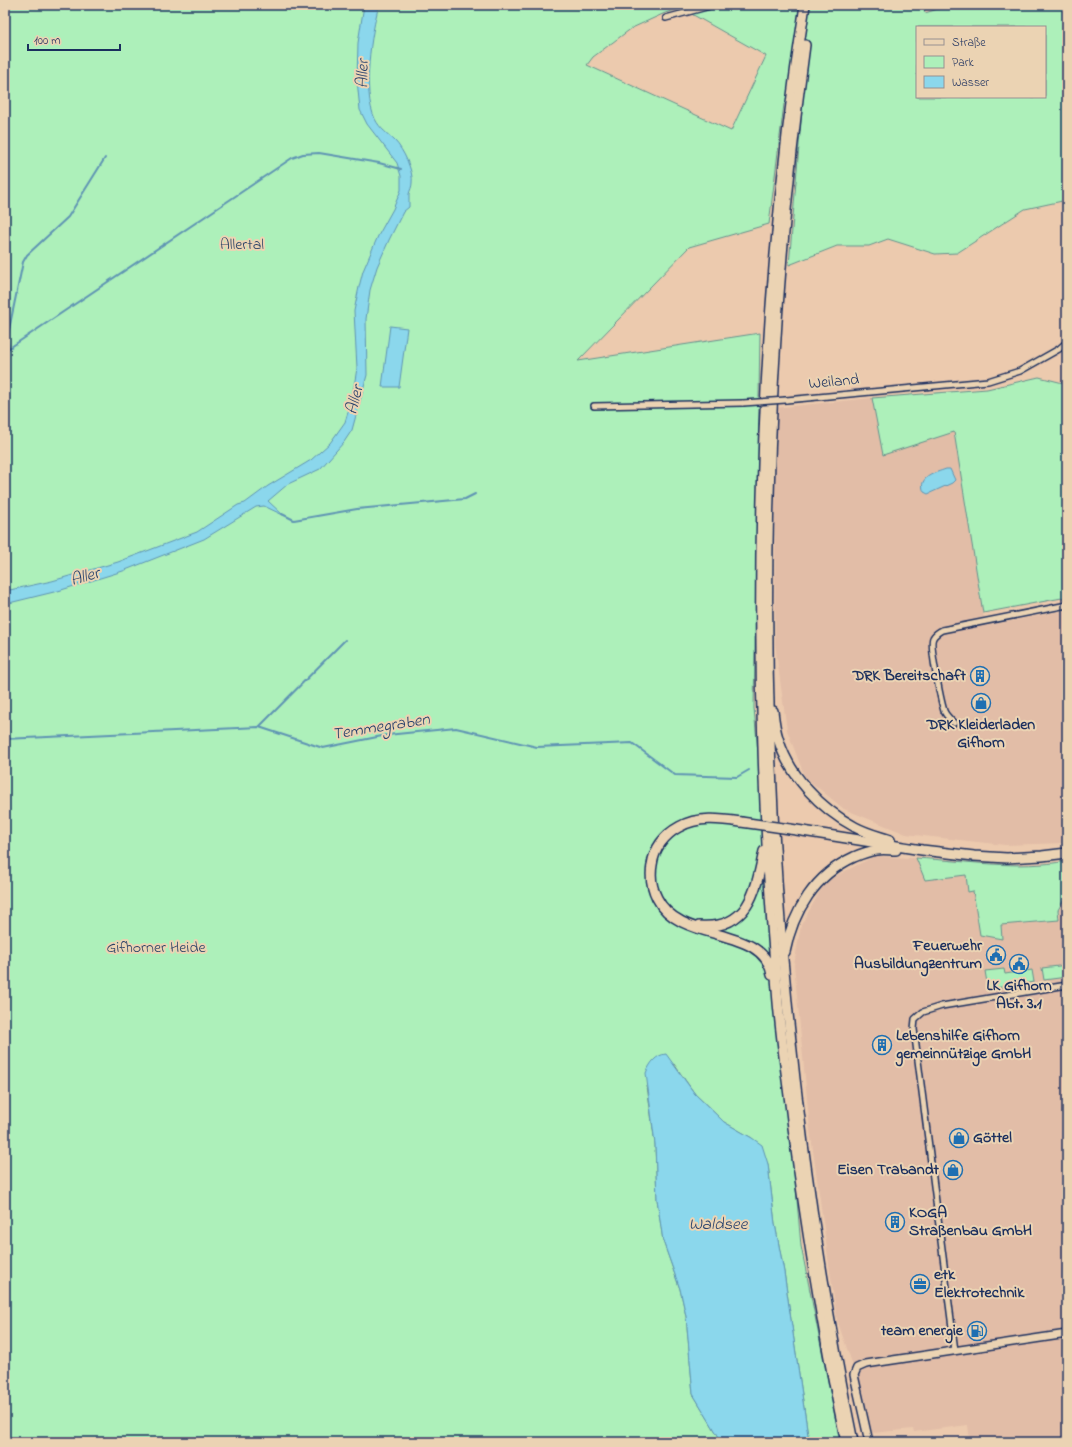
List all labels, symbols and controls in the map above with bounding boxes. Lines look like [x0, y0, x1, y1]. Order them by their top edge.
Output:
scale bar [28, 26, 120, 52]
legend [916, 26, 1046, 98]
text: 100 m [34, 32, 61, 50]
text: Straße [952, 34, 986, 52]
text: Park [952, 54, 974, 72]
water label: Aller [350, 57, 376, 89]
text: Wasser [952, 74, 989, 92]
park label: Allertal [220, 233, 264, 257]
street label: Weiland [808, 368, 860, 396]
water label: Aller [339, 380, 371, 417]
water label: Aller [68, 560, 105, 593]
place label: DRK Bereitschaft [852, 664, 967, 688]
building icon: DRK Bereitschaft [969, 665, 991, 687]
shop icon: DRK Kleiderladen Gifhorn [970, 692, 992, 714]
water label: Temmegraben [330, 707, 432, 748]
place label: DRK Kleiderladen Gifhorn [926, 713, 1035, 755]
place label: Feuerwehr Ausbildungzentrum [854, 934, 983, 977]
park label: Gifhorner Heide [106, 936, 206, 960]
public building icon: Feuerwehr Ausbildungzentrum [985, 944, 1007, 966]
public building icon: LK Gifhorn Abt. 3.1 [1008, 953, 1030, 975]
place label: LK Gifhorn Abt. 3.1 [986, 974, 1052, 1016]
place label: Lebenshilfe Gifhorn gemeinnützige GmbH [895, 1024, 1031, 1067]
building icon: Lebenshilfe Gifhorn gemeinnützige GmbH [871, 1034, 893, 1056]
place label: Göttel [973, 1126, 1012, 1150]
shop icon: Göttel [948, 1127, 970, 1149]
place label: Eisen Trabandt [837, 1158, 940, 1182]
shop icon: Eisen Trabandt [942, 1159, 964, 1181]
place label: KOGA Straßenbau GmbH [909, 1201, 1032, 1243]
building icon: KOGA Straßenbau GmbH [884, 1211, 906, 1233]
water label: Waldsee [689, 1212, 749, 1237]
place label: e:tk Elektrotechnik [934, 1263, 1025, 1305]
office icon: e:tk Elektrotechnik [909, 1273, 931, 1295]
place label: team energie [880, 1319, 964, 1344]
fuel station icon: team energie [966, 1320, 988, 1342]

